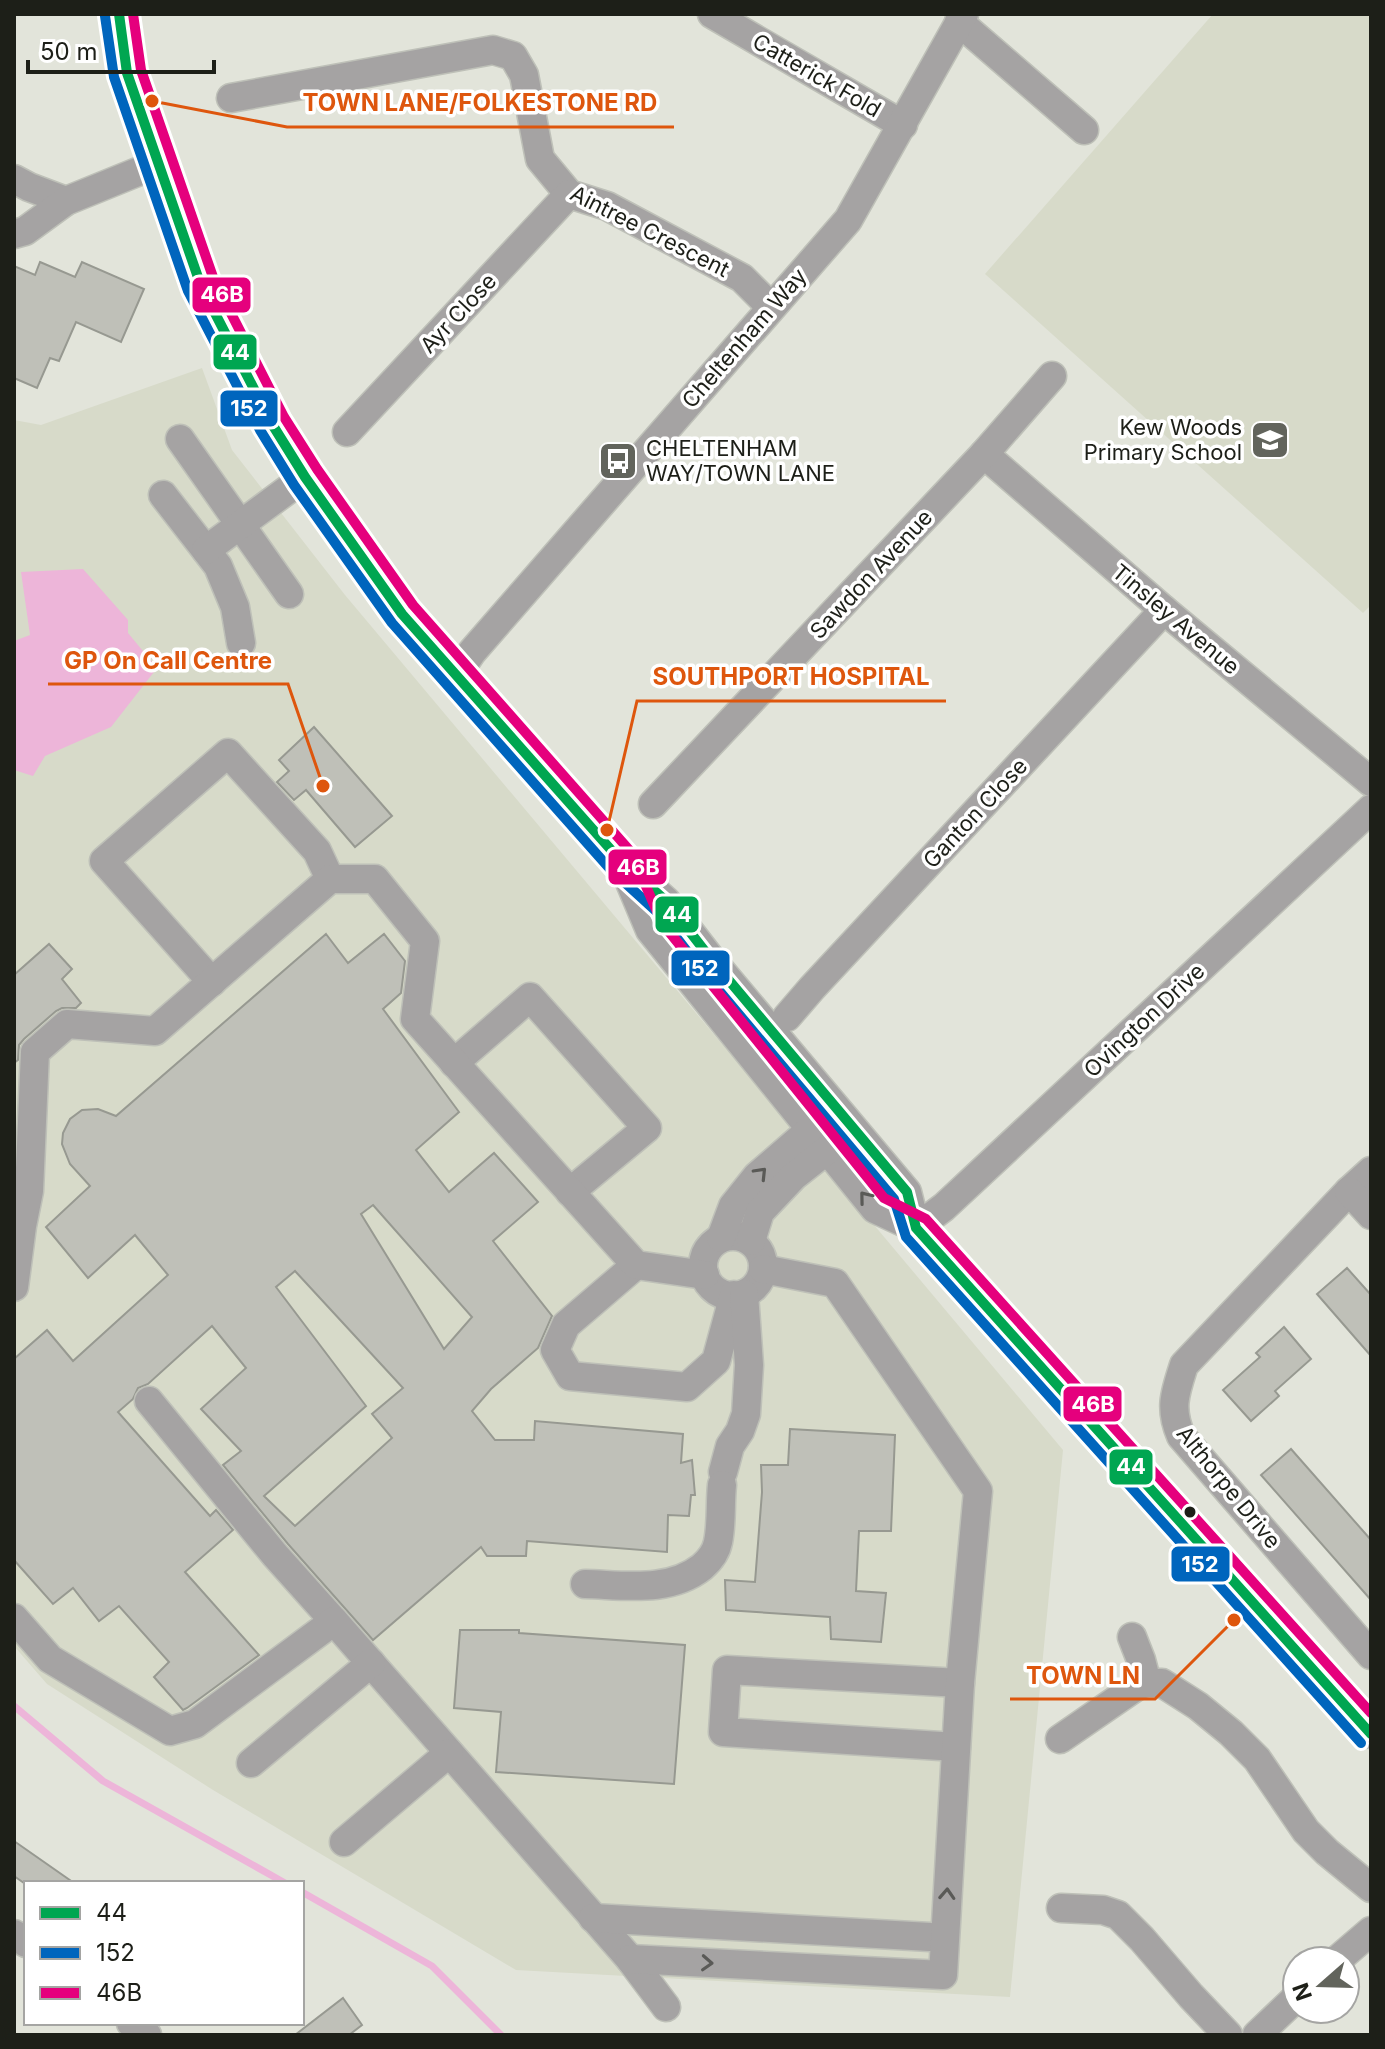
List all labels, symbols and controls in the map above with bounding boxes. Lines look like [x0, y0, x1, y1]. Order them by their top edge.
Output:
scale bar [28, 24, 214, 74]
street label: Catterick Fold [748, 28, 886, 122]
text: 50 m [40, 37, 98, 66]
callout: TOWN LANE/FOLKESTONE RD [287, 79, 674, 127]
text: TOWN LANE/FOLKESTONE RD [303, 88, 657, 117]
street label: Aintree Crescent [566, 180, 734, 282]
street label: Cheltenham Way [676, 263, 812, 413]
street label: Ayr Close [415, 268, 501, 358]
line badge: 46B [191, 276, 252, 314]
text: 46B [200, 281, 244, 307]
line badge: 44 [212, 333, 258, 371]
text: 44 [220, 339, 250, 365]
line badge: 152 [219, 389, 279, 428]
text: 152 [230, 395, 268, 421]
place label: Kew Woods Primary School [1084, 414, 1242, 465]
school or university icon: Kew Woods Primary School [1249, 419, 1291, 461]
place label: CHELTENHAM WAY/TOWN LANE [646, 435, 835, 486]
bus stop icon: CHELTENHAM WAY/TOWN LANE [597, 440, 639, 482]
street label: Sawdon Avenue [804, 504, 938, 644]
street label: Tinsley Avenue [1107, 558, 1245, 680]
callout: GP On Call Centre [48, 636, 288, 684]
text: GP On Call Centre [64, 646, 272, 675]
callout: SOUTHPORT HOSPITAL [637, 653, 946, 701]
text: SOUTHPORT HOSPITAL [652, 662, 930, 691]
street label: Ganton Close [918, 753, 1032, 873]
line badge: 46B [607, 848, 668, 886]
text: 46B [616, 854, 660, 880]
line badge: 44 [654, 895, 700, 934]
text: 44 [662, 901, 692, 927]
line badge: 152 [670, 949, 731, 987]
text: 152 [681, 955, 719, 981]
street label: Ovington Drive [1078, 958, 1210, 1082]
one-way arrow [752, 1168, 766, 1182]
one-way arrow [860, 1192, 875, 1206]
line badge: 46B [1062, 1385, 1123, 1423]
text: 46B [1071, 1391, 1115, 1417]
street label: Althorpe Drive [1172, 1421, 1286, 1553]
line badge: 44 [1108, 1448, 1154, 1486]
text: 44 [1116, 1453, 1146, 1479]
unlabelled marker [1182, 1504, 1198, 1520]
line badge: 152 [1170, 1545, 1231, 1583]
text: 152 [1181, 1551, 1219, 1577]
callout: TOWN LN [1010, 1651, 1155, 1699]
text: TOWN LN [1026, 1661, 1140, 1690]
legend [24, 1881, 304, 2025]
one-way arrow [938, 1887, 955, 1900]
text: 44 [96, 1898, 127, 1927]
text: 152 [96, 1938, 135, 1967]
north arrow [1281, 1945, 1361, 2025]
one-way arrow [701, 1954, 714, 1971]
text: 46B [96, 1978, 142, 2007]
text: N [1287, 1980, 1317, 2004]

